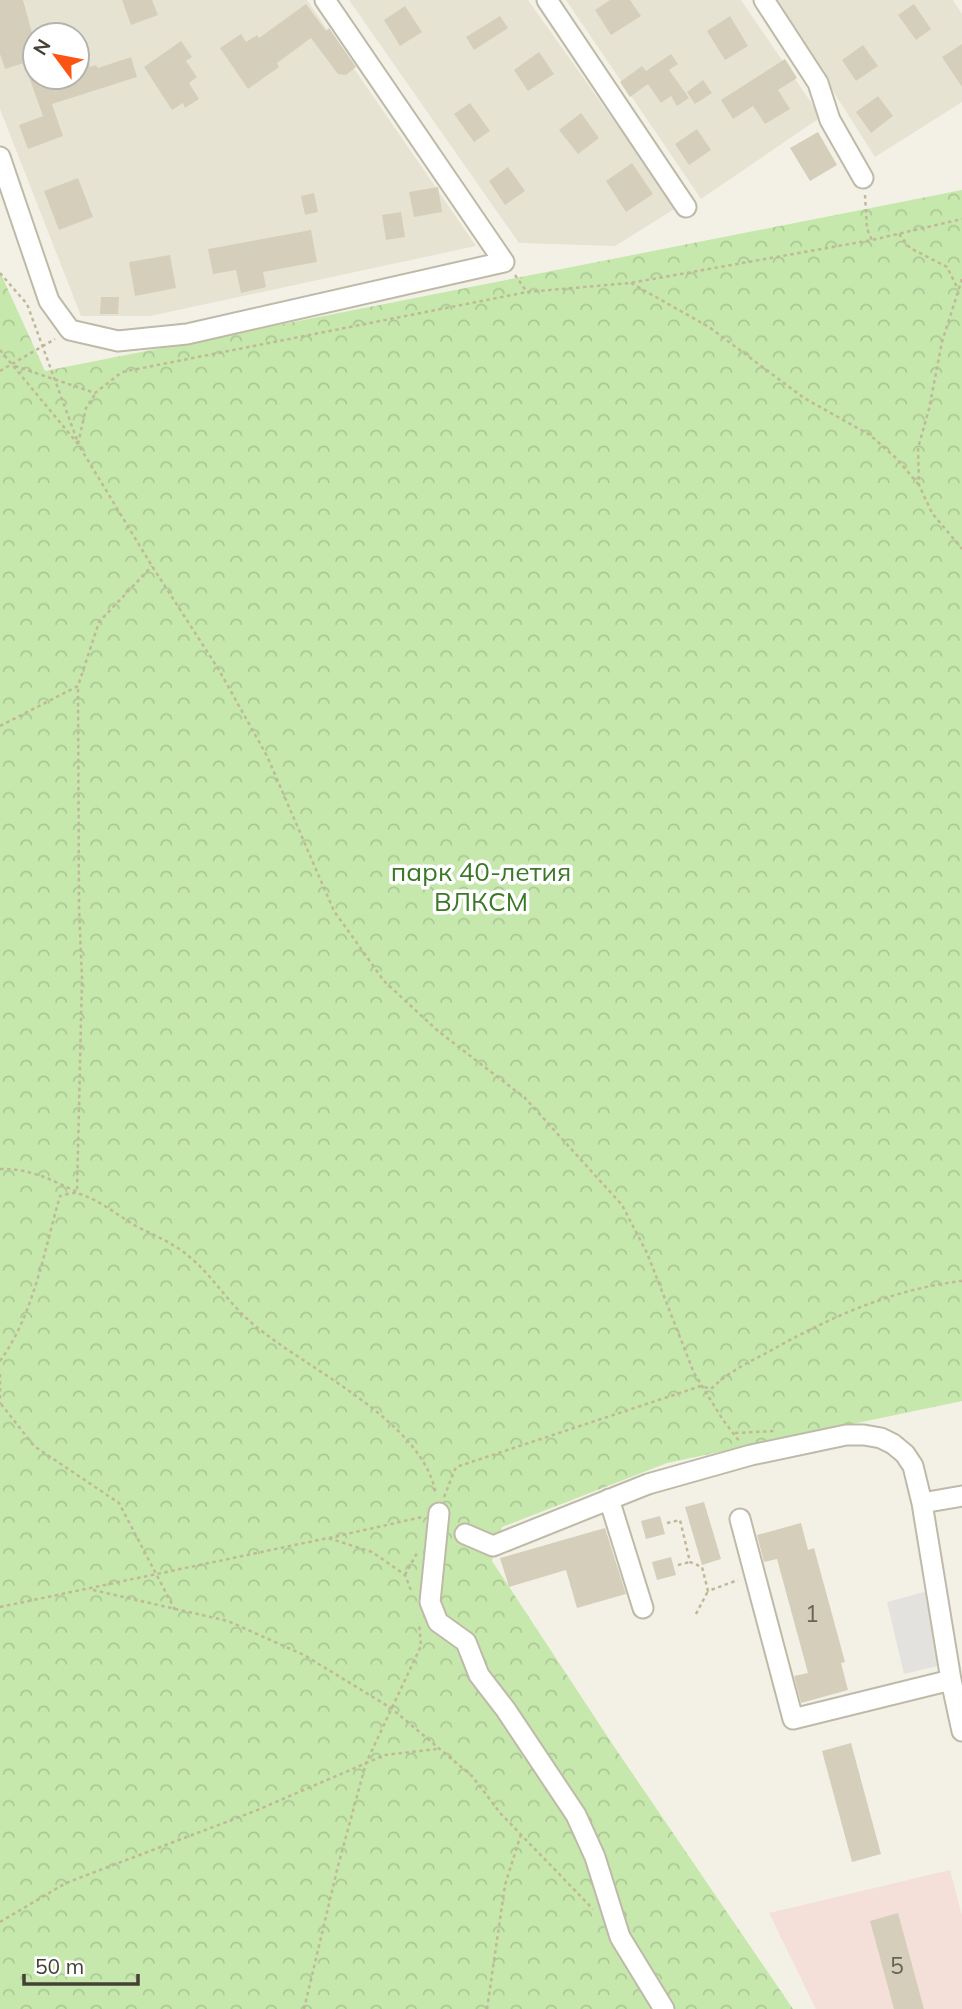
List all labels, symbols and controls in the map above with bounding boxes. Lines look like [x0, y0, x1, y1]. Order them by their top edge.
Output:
north arrow [21, 21, 91, 91]
text: N [28, 35, 56, 59]
park label: парк 40-летия ВЛКСМ [391, 855, 571, 918]
house number: 1 [805, 1599, 819, 1628]
scale bar [24, 1942, 138, 1986]
house number: 5 [890, 1951, 904, 1980]
text: 50 m [35, 1953, 84, 1979]

